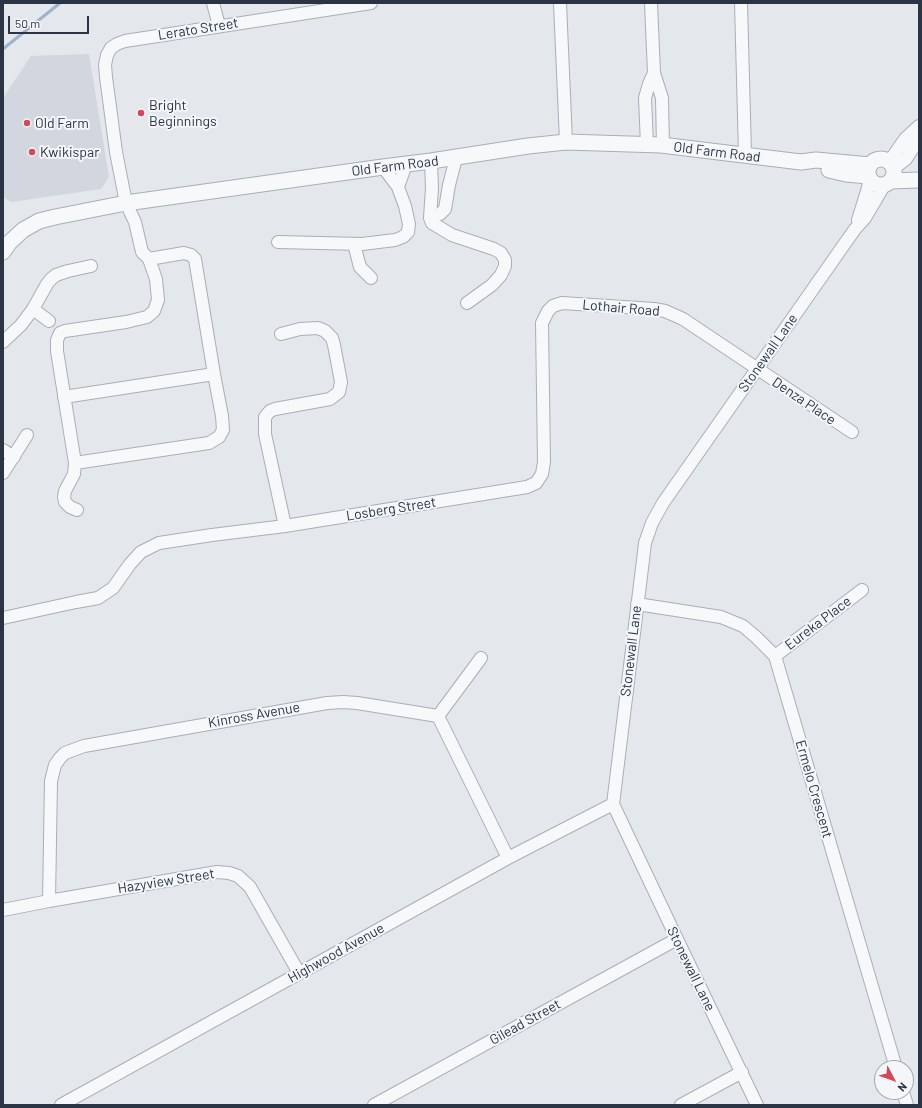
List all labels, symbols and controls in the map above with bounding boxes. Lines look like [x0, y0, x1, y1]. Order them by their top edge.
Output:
scale bar [10, 8, 91, 34]
street label: Lerato Street [157, 14, 239, 44]
text: 50 m [15, 16, 40, 30]
place label: Bright Beginnings [149, 97, 217, 130]
marker: Bright Beginnings [136, 108, 146, 118]
place label: Old Farm [35, 115, 89, 131]
marker: Old Farm [22, 118, 32, 128]
street label: Old Farm Road [673, 138, 761, 166]
place label: Kwikispar [40, 144, 99, 160]
marker: Kwikispar [27, 147, 37, 157]
street label: Old Farm Road [351, 152, 439, 180]
street label: Lothair Road [582, 296, 660, 320]
street label: Stonewall Lane [735, 311, 801, 395]
street label: Denza Place [769, 374, 839, 428]
street label: Losberg Street [345, 494, 437, 524]
street label: Eureka Place [782, 593, 854, 653]
street label: Stonewall Lane [617, 604, 645, 698]
street label: Kinross Avenue [207, 699, 301, 731]
street label: Ermelo Crescent [792, 738, 836, 840]
street label: Hazyview Street [116, 865, 216, 897]
street label: Highwood Avenue [285, 920, 387, 986]
street label: Stonewall Lane [663, 924, 719, 1014]
street label: Gilead Street [487, 996, 563, 1048]
north arrow [874, 1060, 914, 1100]
text: N [895, 1081, 910, 1095]

